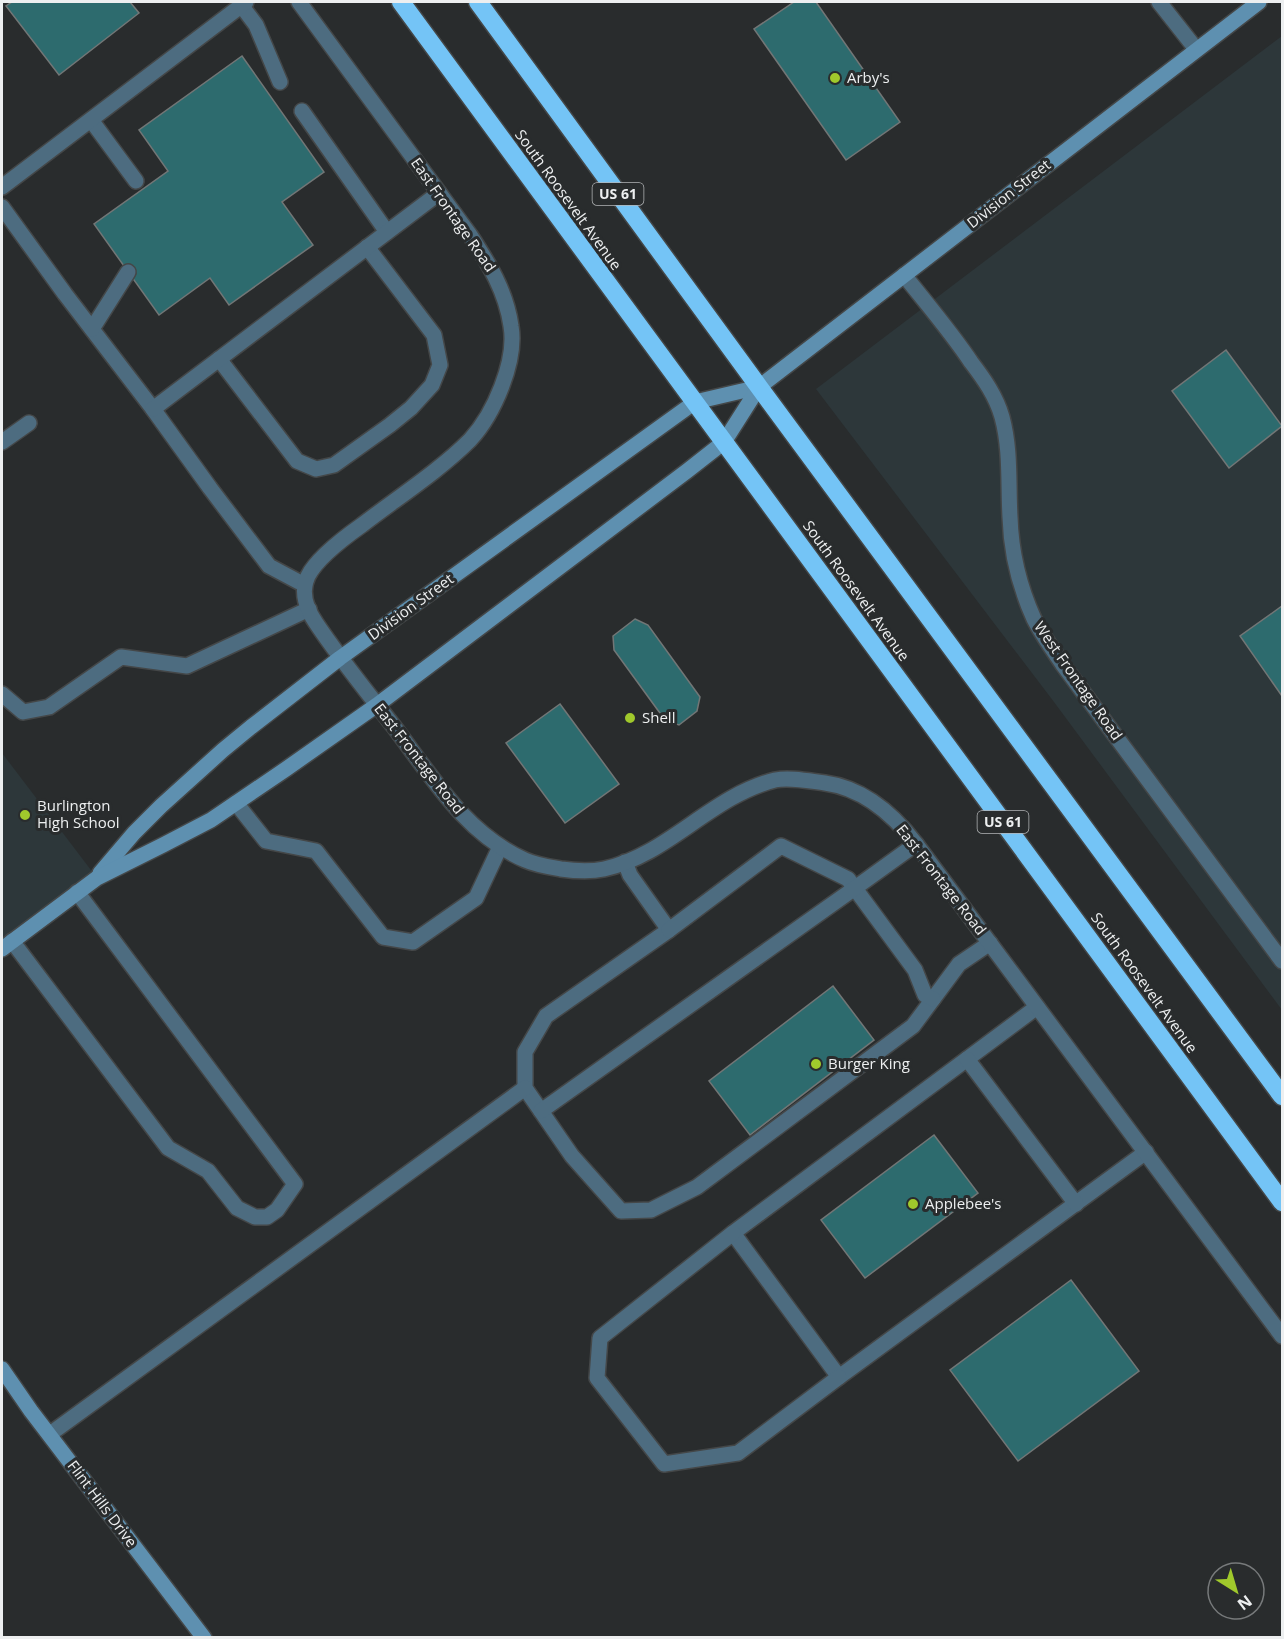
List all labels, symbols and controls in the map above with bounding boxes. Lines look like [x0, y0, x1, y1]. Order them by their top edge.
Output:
place label: Arby's [847, 67, 890, 87]
marker: Arby's [828, 71, 842, 85]
street label: South Roosevelt Avenue [511, 125, 627, 274]
street label: East Frontage Road [407, 153, 501, 275]
street label: Division Street [962, 154, 1054, 232]
road number: US 61 [592, 183, 644, 205]
street label: South Roosevelt Avenue [799, 516, 915, 665]
street label: Division Street [364, 568, 457, 644]
street label: West Frontage Road [1030, 617, 1127, 744]
street label: East Frontage Road [370, 699, 469, 818]
place label: Shell [642, 707, 675, 727]
marker: Shell [623, 711, 637, 725]
place label: Burlington High School [37, 795, 120, 832]
marker: Burlington High School [18, 808, 32, 822]
road number: US 61 [978, 811, 1028, 833]
street label: East Frontage Road [892, 820, 991, 939]
street label: South Roosevelt Avenue [1087, 908, 1203, 1057]
place label: Burger King [828, 1053, 910, 1073]
marker: Burger King [809, 1057, 823, 1071]
place label: Applebee's [925, 1193, 1002, 1213]
marker: Applebee's [906, 1197, 920, 1211]
street label: Flint Hills Drive [64, 1456, 142, 1551]
north arrow [1206, 1561, 1266, 1621]
text: N [1233, 1590, 1257, 1616]

